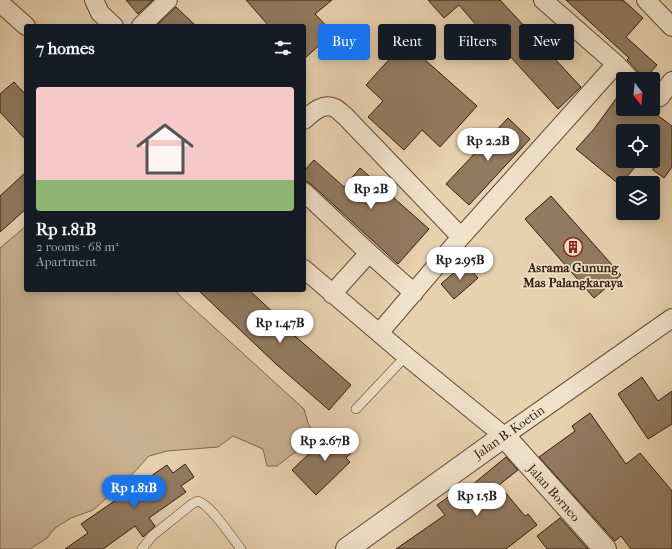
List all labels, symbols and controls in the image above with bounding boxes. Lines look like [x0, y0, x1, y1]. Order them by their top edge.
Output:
chip: Buy [318, 24, 370, 60]
chip: Rent [378, 24, 436, 60]
chip: Filters [444, 24, 511, 60]
chip: New [519, 24, 574, 60]
icon: filters [272, 37, 294, 59]
text: 7 homes [36, 38, 95, 58]
north arrow [616, 72, 660, 116]
map controls [616, 72, 660, 220]
icon: home [129, 113, 201, 185]
button: locate [616, 124, 660, 168]
pin: Rp 2.2B [451, 128, 525, 162]
text: Rp 2.2B [466, 133, 510, 148]
pin: Rp 2B [343, 176, 399, 210]
button: layers [616, 176, 660, 220]
text: Rp 2B [354, 181, 388, 196]
text: Rp 1.81B [36, 219, 96, 239]
building icon: Asrama Gunung Mas Palangkaraya [562, 236, 584, 258]
text: 2 rooms · 68 m² [36, 239, 119, 254]
pin: Rp 2.95B [419, 247, 501, 281]
text: Rp 2.95B [435, 252, 485, 267]
text: Apartment [36, 254, 97, 269]
place label: Asrama Gunung Mas Palangkaraya [522, 260, 624, 291]
pin: Rp 1.47B [239, 310, 321, 344]
text: Rp 1.47B [256, 315, 304, 330]
street label: Jalan B. Koetin [470, 402, 547, 462]
pin: Rp 2.67B [284, 428, 366, 462]
text: Rp 2.67B [300, 433, 350, 448]
street label: Jalan Borneo [524, 460, 584, 524]
pin: Rp 1.81B [93, 475, 175, 509]
text: Rp 1.81B [111, 480, 157, 495]
pin: Rp 1.5B [440, 483, 514, 517]
text: Rp 1.5B [457, 488, 497, 503]

